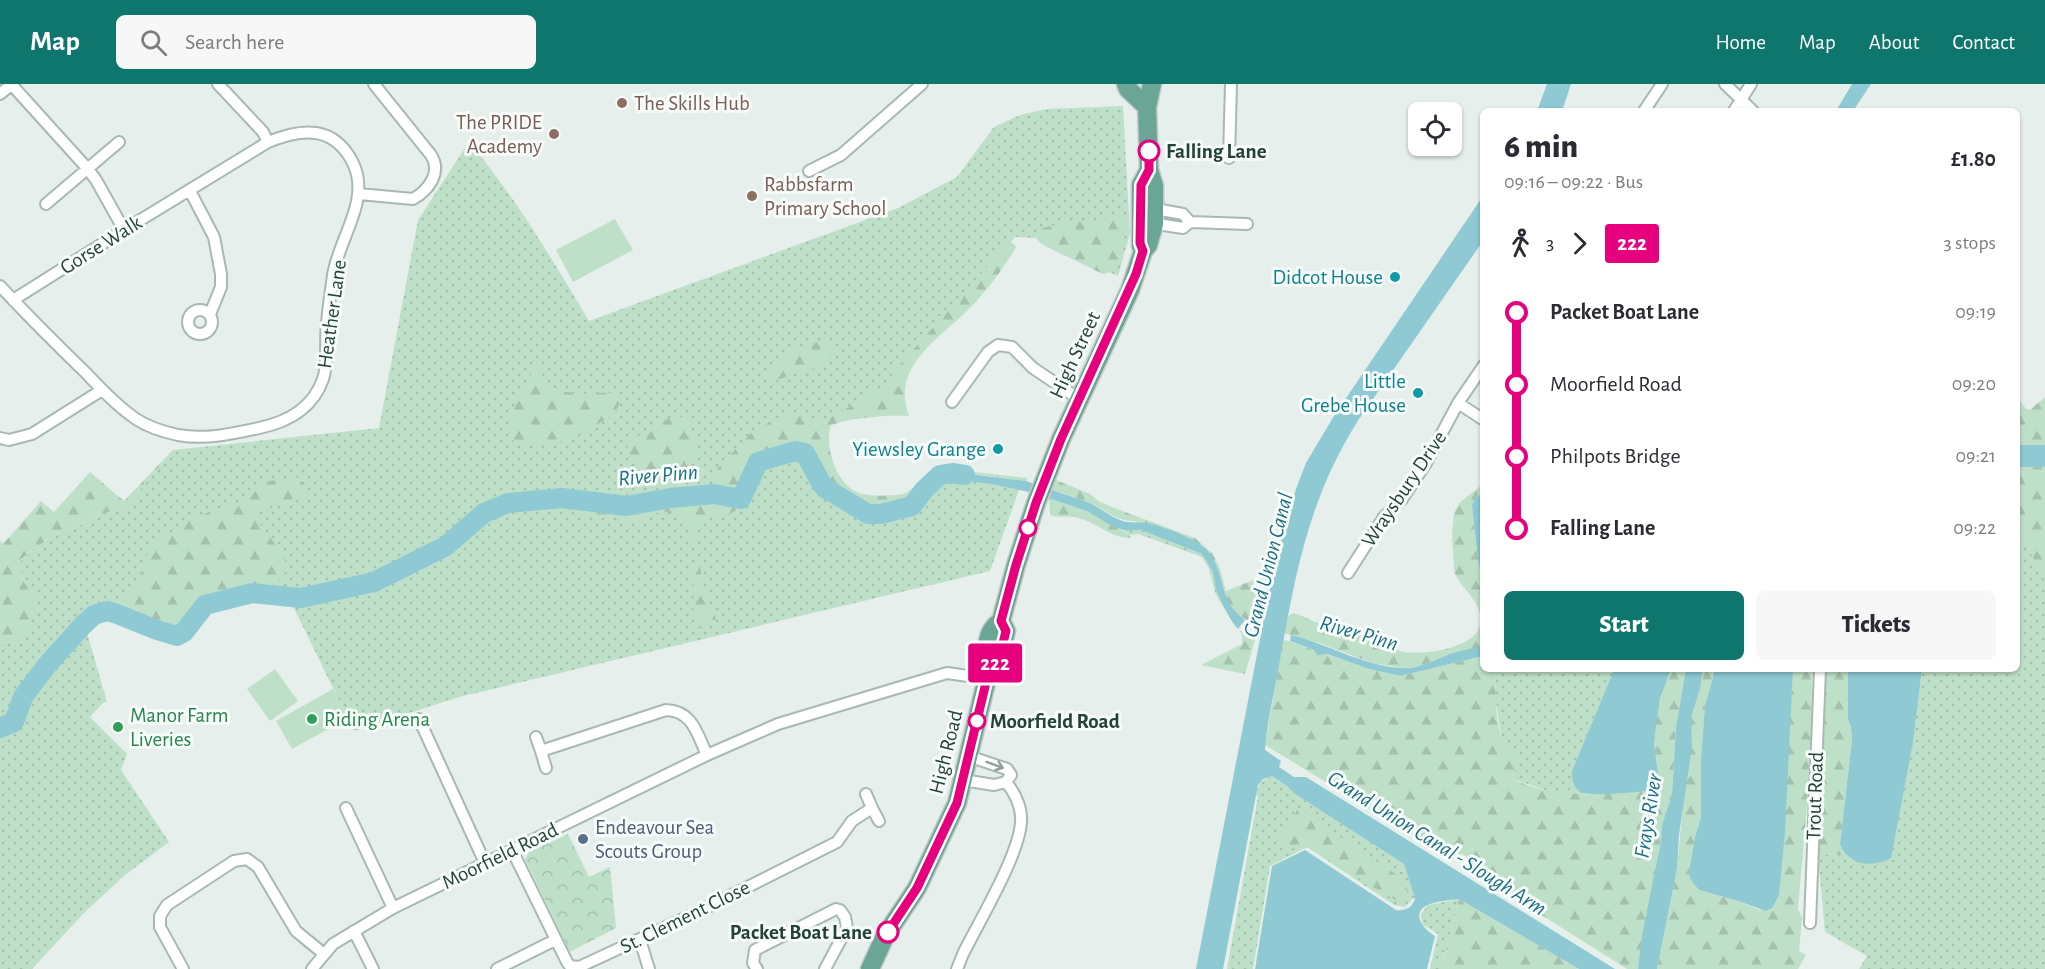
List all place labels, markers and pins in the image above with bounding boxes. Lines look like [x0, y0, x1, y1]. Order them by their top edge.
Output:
place label: The Skills Hub [634, 93, 750, 114]
marker: The Skills Hub [615, 96, 629, 110]
place label: The PRIDE Academy [456, 112, 542, 157]
marker: The PRIDE Academy [547, 127, 561, 141]
marker: Falling Lane [1138, 140, 1160, 162]
place label: Falling Lane [1166, 141, 1267, 162]
place label: Rabbsfarm Primary School [764, 174, 887, 219]
marker: Rabbsfarm Primary School [745, 189, 759, 203]
place label: Didcot House [1272, 267, 1383, 288]
marker: Didcot House [1388, 270, 1402, 284]
place label: Little Grebe House [1301, 371, 1406, 416]
marker: Little Grebe House [1411, 386, 1425, 400]
place label: Yiewsley Grange [852, 439, 986, 460]
marker: Yiewsley Grange [991, 442, 1005, 456]
unlabelled marker [1019, 519, 1037, 537]
place label: Manor Farm Liveries [130, 705, 229, 750]
place label: Riding Arena [324, 709, 430, 730]
place label: Moorfield Road [990, 711, 1120, 732]
marker: Riding Arena [305, 712, 319, 726]
marker: Moorfield Road [968, 712, 986, 730]
marker: Manor Farm Liveries [111, 720, 125, 734]
place label: Endeavour Sea Scouts Group [595, 817, 715, 862]
marker: Endeavour Sea Scouts Group [576, 832, 590, 846]
marker: Packet Boat Lane [877, 921, 899, 943]
place label: Packet Boat Lane [730, 922, 872, 943]

